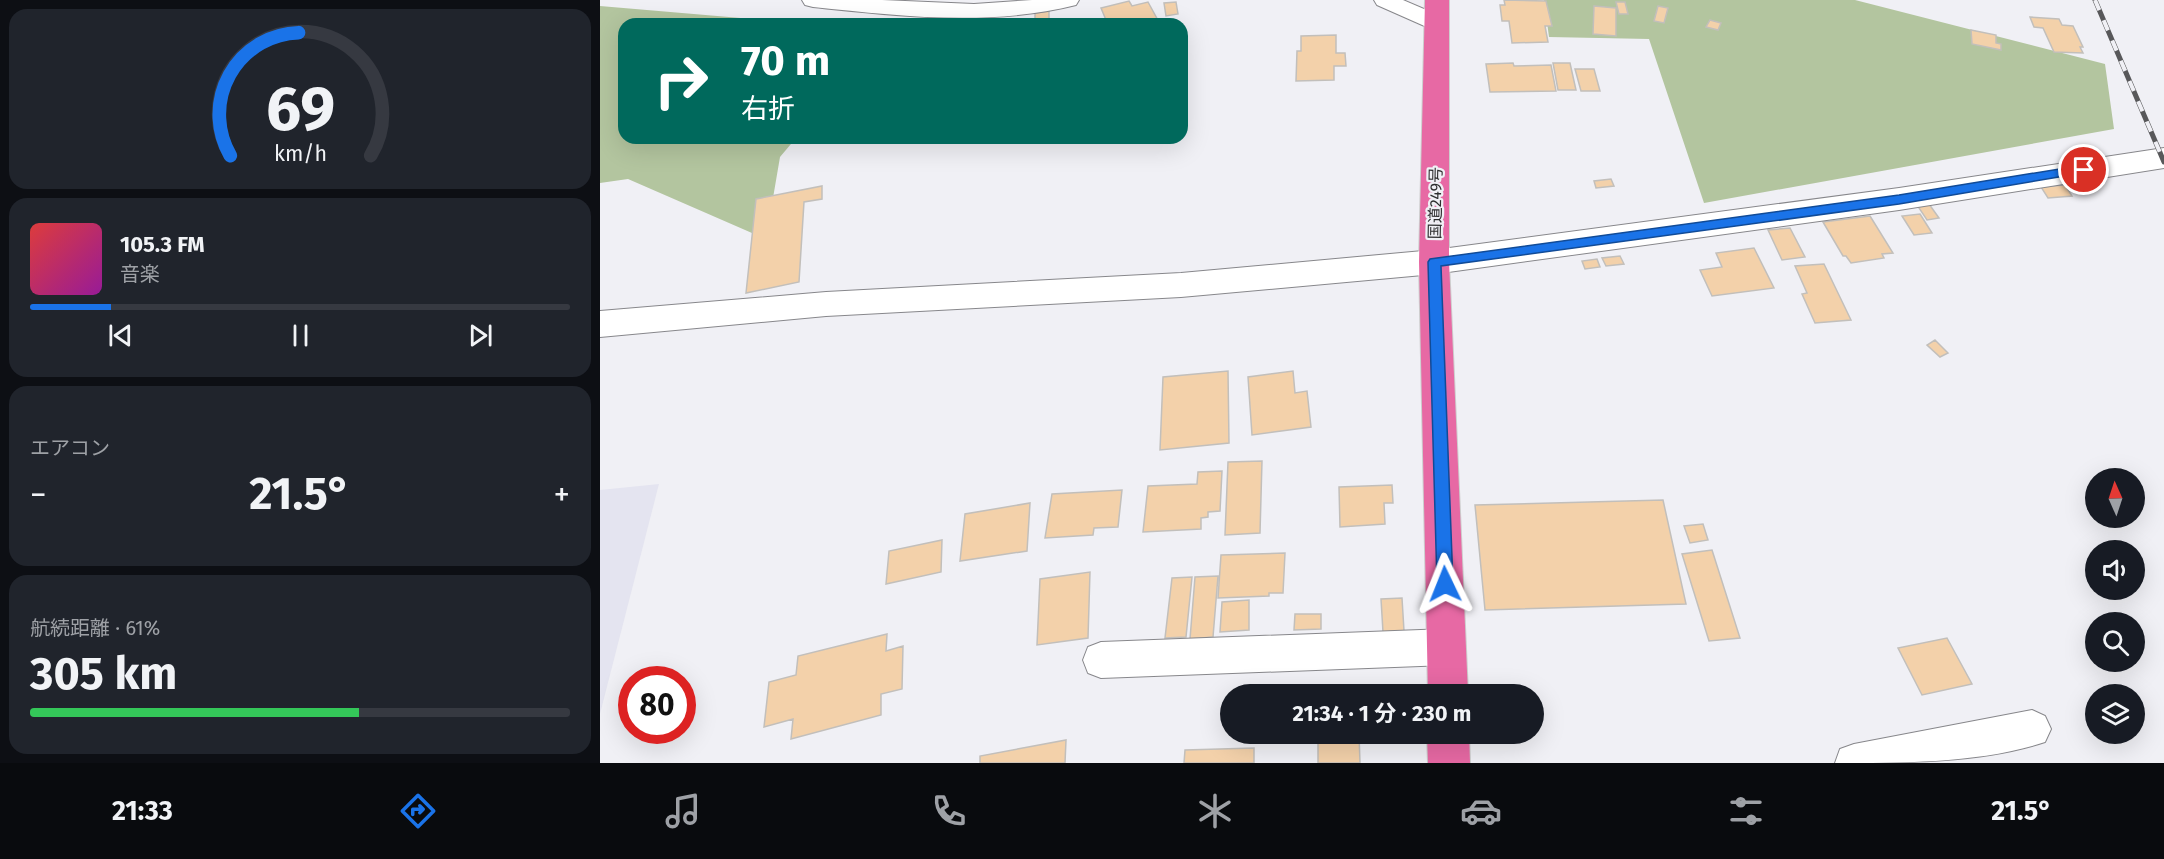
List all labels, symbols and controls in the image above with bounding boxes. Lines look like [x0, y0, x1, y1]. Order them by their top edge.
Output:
text: 70 m [741, 36, 830, 86]
icon: right [642, 42, 720, 120]
text: 69 [265, 72, 335, 147]
text: 右折 [741, 93, 795, 125]
text: km/h [273, 141, 327, 167]
pin [2058, 144, 2109, 195]
icon: arrive [2067, 153, 2100, 186]
street label: 国道249号 [1425, 167, 1446, 239]
text: 105.3 FM [120, 231, 205, 258]
text: 音楽 [120, 262, 160, 286]
icon: previous [104, 319, 137, 352]
icon: pause [284, 319, 317, 352]
icon: next [464, 319, 497, 352]
text: エアコン [30, 436, 110, 460]
text: 21.5° [249, 467, 351, 521]
north arrow [2085, 468, 2145, 528]
map controls [2085, 468, 2145, 744]
text: − [30, 475, 47, 515]
text: + [554, 475, 570, 515]
button: sound [2085, 540, 2145, 600]
position arrow [1413, 552, 1477, 616]
button: search [2085, 612, 2145, 672]
text: 航続距離 · 61% [30, 616, 160, 640]
text: 305 km [30, 647, 177, 701]
speed limit sign: 80 [618, 666, 696, 744]
button: layers [2085, 684, 2145, 744]
text: 21:34 · 1 分 · 230 m [1293, 700, 1471, 727]
icon: directions [397, 790, 439, 832]
icon: music [662, 790, 704, 832]
icon: phone [928, 790, 970, 832]
icon: climate [1194, 790, 1236, 832]
icon: car [1460, 790, 1502, 832]
icon: filters [1725, 790, 1767, 832]
text: 21:33 [112, 795, 173, 827]
text: 21.5° [1991, 795, 2052, 827]

